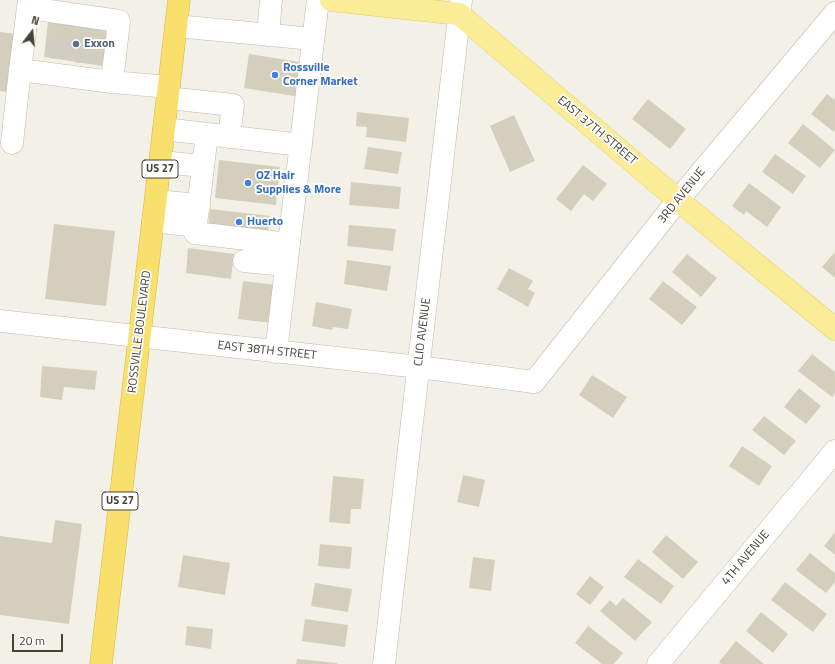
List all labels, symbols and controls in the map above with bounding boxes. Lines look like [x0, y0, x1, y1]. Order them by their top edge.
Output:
north arrow [12, 12, 52, 52]
text: N [29, 12, 41, 29]
place label: Exxon [84, 37, 115, 51]
marker: Exxon [71, 39, 81, 49]
place label: Rossville Corner Market [283, 61, 358, 89]
marker: Rossville Corner Market [270, 70, 280, 80]
street label: EAST 37TH STREET [554, 94, 640, 168]
road number: US 27 [142, 160, 178, 178]
street label: 3RD AVENUE [655, 165, 709, 227]
place label: OZ Hair Supplies & More [256, 169, 341, 197]
marker: OZ Hair Supplies & More [243, 178, 253, 188]
place label: Huerto [247, 215, 283, 229]
marker: Huerto [234, 217, 244, 227]
street label: ROSSVILLE BOULEVARD [125, 270, 155, 394]
street label: CLIO AVENUE [412, 297, 434, 367]
street label: EAST 38TH STREET [217, 339, 317, 363]
road number: US 27 [102, 492, 138, 510]
street label: 4TH AVENUE [719, 528, 773, 588]
scale bar [14, 626, 65, 652]
text: 20 m [19, 631, 45, 650]

